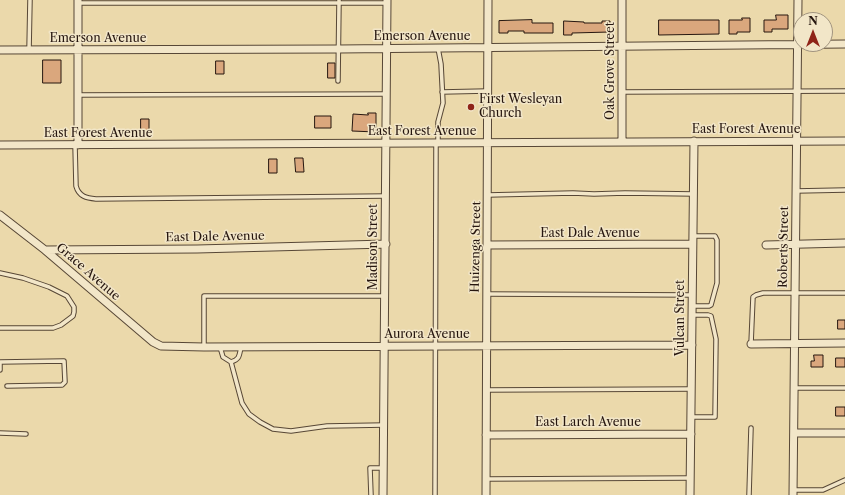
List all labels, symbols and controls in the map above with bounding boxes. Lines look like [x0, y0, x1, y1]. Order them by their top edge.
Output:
north arrow [793, 12, 833, 52]
text: N [808, 14, 818, 28]
street label: Oak Grove Street [604, 22, 618, 120]
street label: Emerson Avenue [373, 30, 471, 44]
street label: Emerson Avenue [49, 32, 147, 46]
place label: First Wesleyan Church [479, 93, 562, 121]
marker: First Wesleyan Church [466, 102, 476, 112]
street label: East Forest Avenue [692, 123, 800, 137]
street label: East Forest Avenue [368, 125, 476, 139]
street label: East Forest Avenue [44, 127, 152, 141]
street label: Huizenga Street [468, 201, 484, 293]
street label: Madison Street [367, 204, 381, 290]
street label: Roberts Street [776, 206, 792, 288]
street label: East Dale Avenue [540, 227, 640, 241]
street label: East Dale Avenue [165, 229, 265, 245]
street label: Grace Avenue [53, 240, 123, 304]
street label: Vulcan Street [674, 280, 688, 356]
street label: Aurora Avenue [384, 328, 470, 342]
street label: East Larch Avenue [535, 416, 641, 430]

